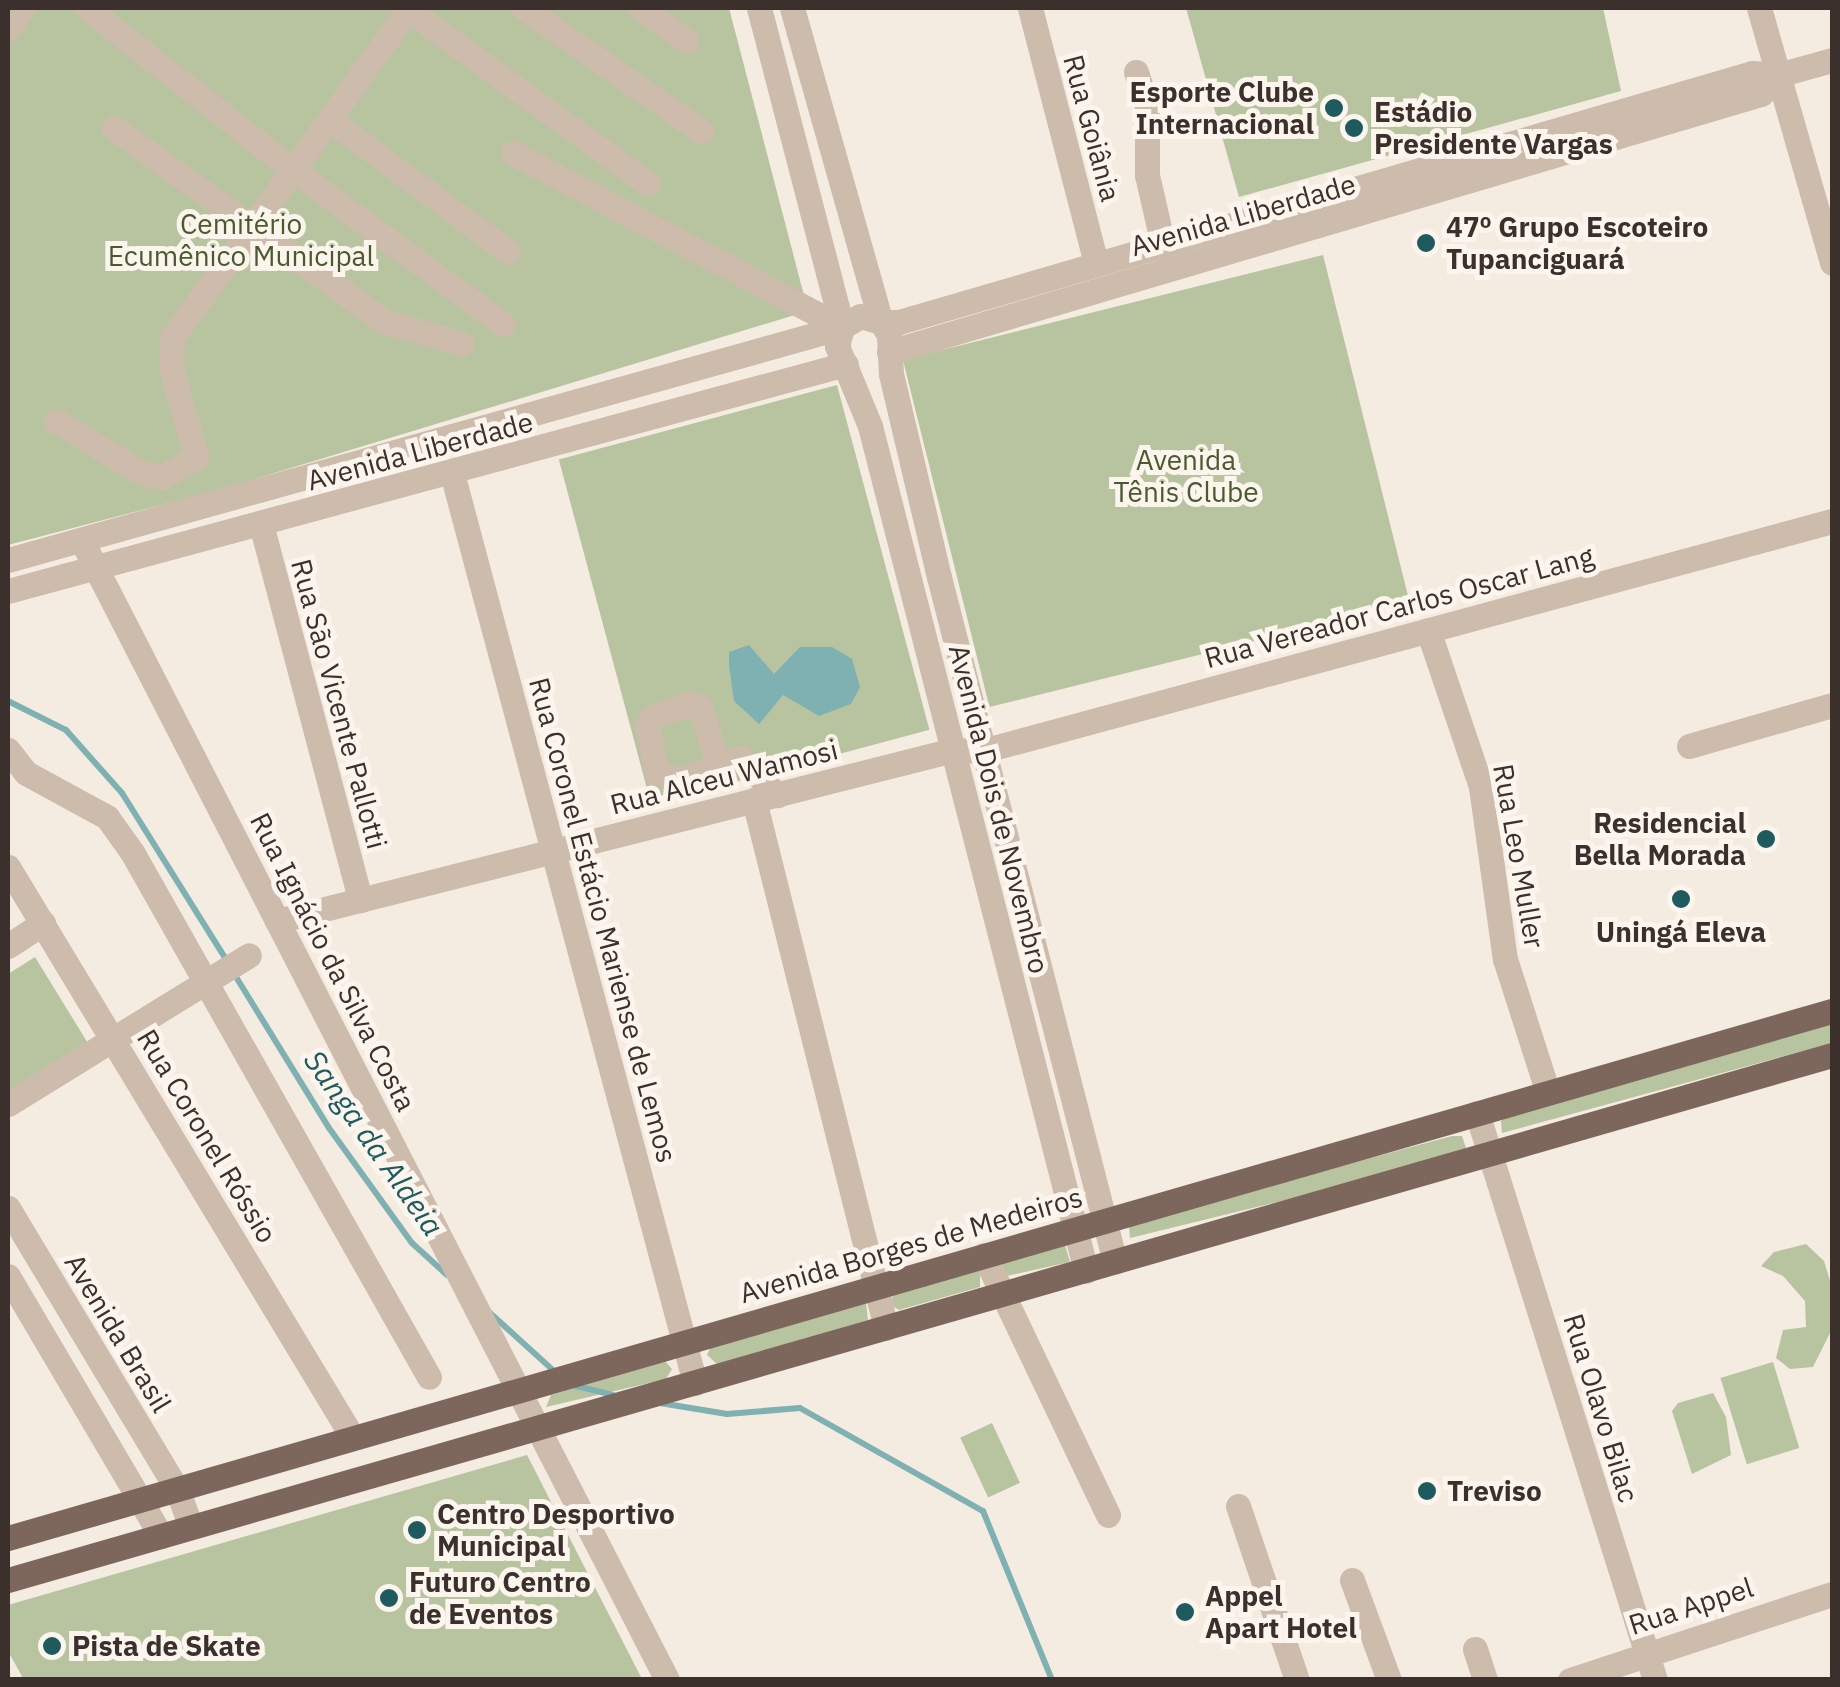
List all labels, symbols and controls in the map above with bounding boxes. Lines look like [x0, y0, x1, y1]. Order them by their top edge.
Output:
street label: Rua Goiânia [1056, 51, 1128, 205]
place label: Esporte Clube Internacional [1130, 75, 1314, 141]
place label: Estádio Presidente Vargas [1374, 95, 1613, 161]
marker: Esporte Clube Internacional [1323, 97, 1345, 119]
marker: Estádio Presidente Vargas [1343, 117, 1365, 139]
street label: Avenida Liberdade [1127, 167, 1359, 263]
park label: Cemitério Ecumênico Municipal [108, 207, 374, 273]
place label: 47º Grupo Escoteiro Tupanciguará [1446, 210, 1708, 276]
marker: 47º Grupo Escoteiro Tupanciguará [1415, 232, 1437, 254]
street label: Avenida Liberdade [303, 405, 537, 497]
park label: Avenida Tênis Clube [1113, 443, 1259, 509]
street label: Rua Vereador Carlos Oscar Lang [1201, 539, 1597, 675]
street label: Rua São Vicente Pallotti [284, 555, 394, 853]
street label: Avenida Dois de Novembro [942, 641, 1056, 977]
street label: Rua Coronel Estácio Mariense de Lemos [522, 674, 684, 1166]
street label: Rua Alceu Wamosi [607, 732, 841, 822]
street label: Rua Leo Muller [1486, 761, 1552, 951]
place label: Residencial Bella Morada [1574, 806, 1746, 872]
street label: Rua Ignácio da Silva Costa [243, 807, 423, 1117]
marker: Residencial Bella Morada [1755, 828, 1777, 850]
marker: Uningá Eleva [1670, 888, 1692, 910]
place label: Uningá Eleva [1596, 915, 1766, 949]
street label: Rua Coronel Róssio [130, 1023, 284, 1249]
water label: Sanga da Aldeia [297, 1043, 451, 1243]
street label: Avenida Borges de Medeiros [736, 1180, 1086, 1310]
street label: Avenida Brasil [58, 1248, 178, 1418]
street label: Rua Olavo Bilac [1556, 1310, 1646, 1506]
place label: Treviso [1447, 1474, 1542, 1508]
marker: Treviso [1416, 1480, 1438, 1502]
place label: Centro Desportivo Municipal [437, 1497, 675, 1563]
marker: Centro Desportivo Municipal [406, 1519, 428, 1541]
place label: Futuro Centro de Eventos [409, 1565, 591, 1631]
street label: Rua Appel [1625, 1570, 1757, 1642]
place label: Appel Apart Hotel [1205, 1579, 1357, 1645]
marker: Futuro Centro de Eventos [378, 1587, 400, 1609]
marker: Appel Apart Hotel [1174, 1601, 1196, 1623]
place label: Pista de Skate [72, 1629, 261, 1663]
marker: Pista de Skate [41, 1635, 63, 1657]

